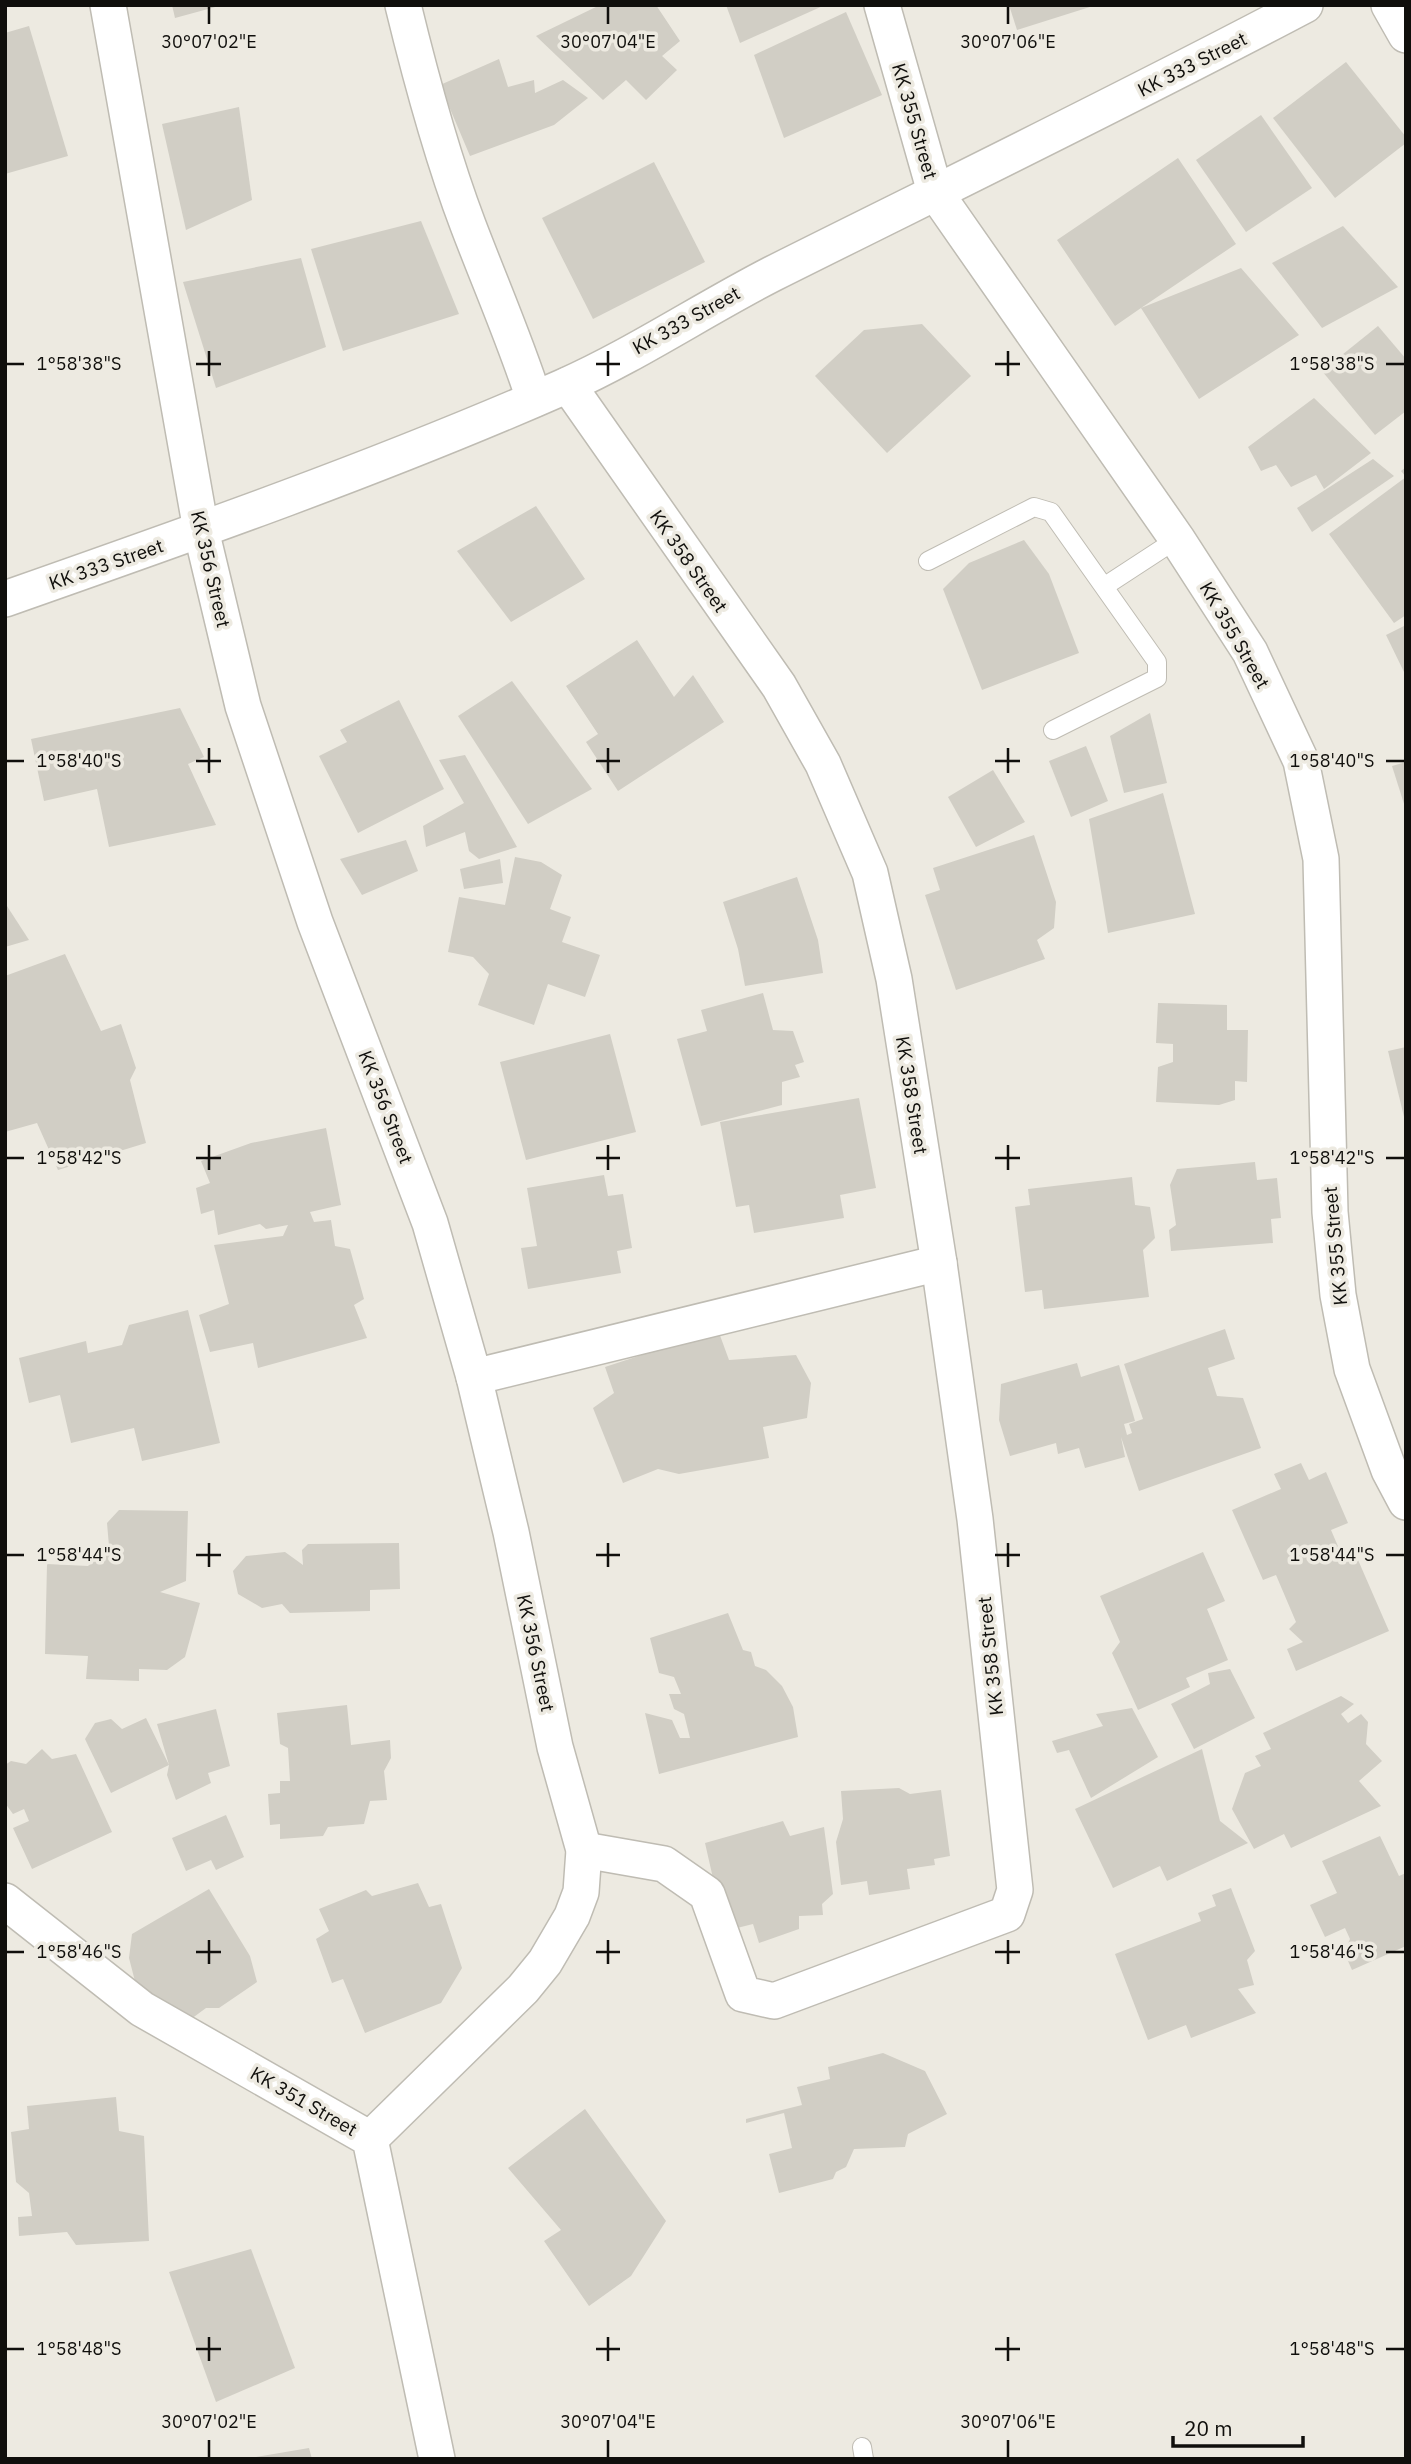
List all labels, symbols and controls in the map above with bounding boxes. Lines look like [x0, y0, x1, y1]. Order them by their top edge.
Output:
street label: KK 333 Street [1133, 26, 1251, 102]
text: 30°07'02"E [161, 30, 257, 53]
text: 30°07'04"E [560, 30, 656, 53]
text: 30°07'06"E [960, 30, 1056, 53]
street label: KK 355 Street [887, 60, 943, 182]
street label: KK 333 Street [628, 281, 744, 359]
text: 1°58'38"S [37, 352, 121, 375]
text: 1°58'38"S [1290, 352, 1374, 375]
street label: KK 358 Street [645, 505, 733, 617]
street label: KK 356 Street [186, 508, 236, 630]
street label: KK 333 Street [46, 533, 166, 595]
street label: KK 355 Street [1195, 577, 1275, 693]
text: 1°58'40"S [37, 749, 121, 772]
text: 1°58'40"S [1290, 749, 1374, 772]
street label: KK 358 Street [891, 1034, 933, 1156]
street label: KK 356 Street [353, 1047, 419, 1167]
text: 1°58'42"S [37, 1146, 121, 1169]
text: 1°58'42"S [1290, 1146, 1374, 1169]
street label: KK 355 Street [1318, 1185, 1352, 1307]
text: 1°58'44"S [37, 1543, 121, 1566]
text: 1°58'44"S [1290, 1543, 1374, 1566]
street label: KK 356 Street [512, 1592, 560, 1714]
street label: KK 358 Street [972, 1595, 1008, 1717]
text: 1°58'46"S [37, 1940, 121, 1963]
text: 1°58'46"S [1290, 1940, 1374, 1963]
street label: KK 351 Street [246, 2061, 362, 2141]
text: 1°58'48"S [37, 2337, 121, 2360]
text: 1°58'48"S [1290, 2337, 1374, 2360]
scale bar [1173, 2404, 1302, 2448]
text: 30°07'02"E [161, 2410, 257, 2433]
text: 30°07'04"E [560, 2410, 656, 2433]
text: 30°07'06"E [960, 2410, 1056, 2433]
text: 20 m [1184, 2414, 1233, 2442]

